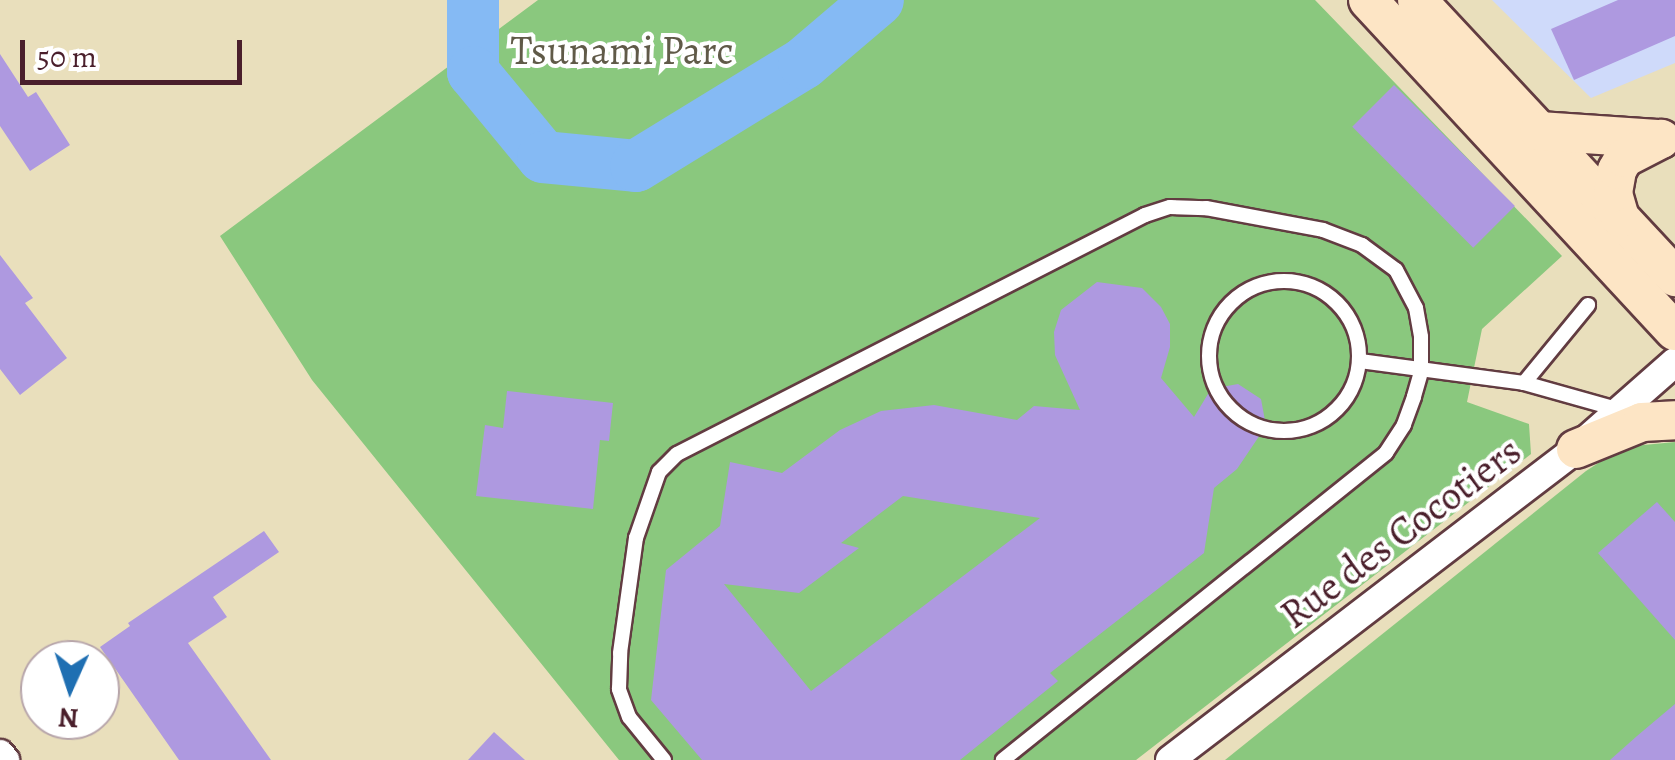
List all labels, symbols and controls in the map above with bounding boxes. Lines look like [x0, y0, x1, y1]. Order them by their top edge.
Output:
scale bar [25, 20, 248, 82]
park label: Tsunami Parc [511, 27, 733, 75]
text: 50 m [37, 37, 97, 77]
street label: Rue des Cocotiers [1271, 427, 1531, 639]
north arrow [20, 640, 120, 740]
text: N [57, 698, 80, 737]

